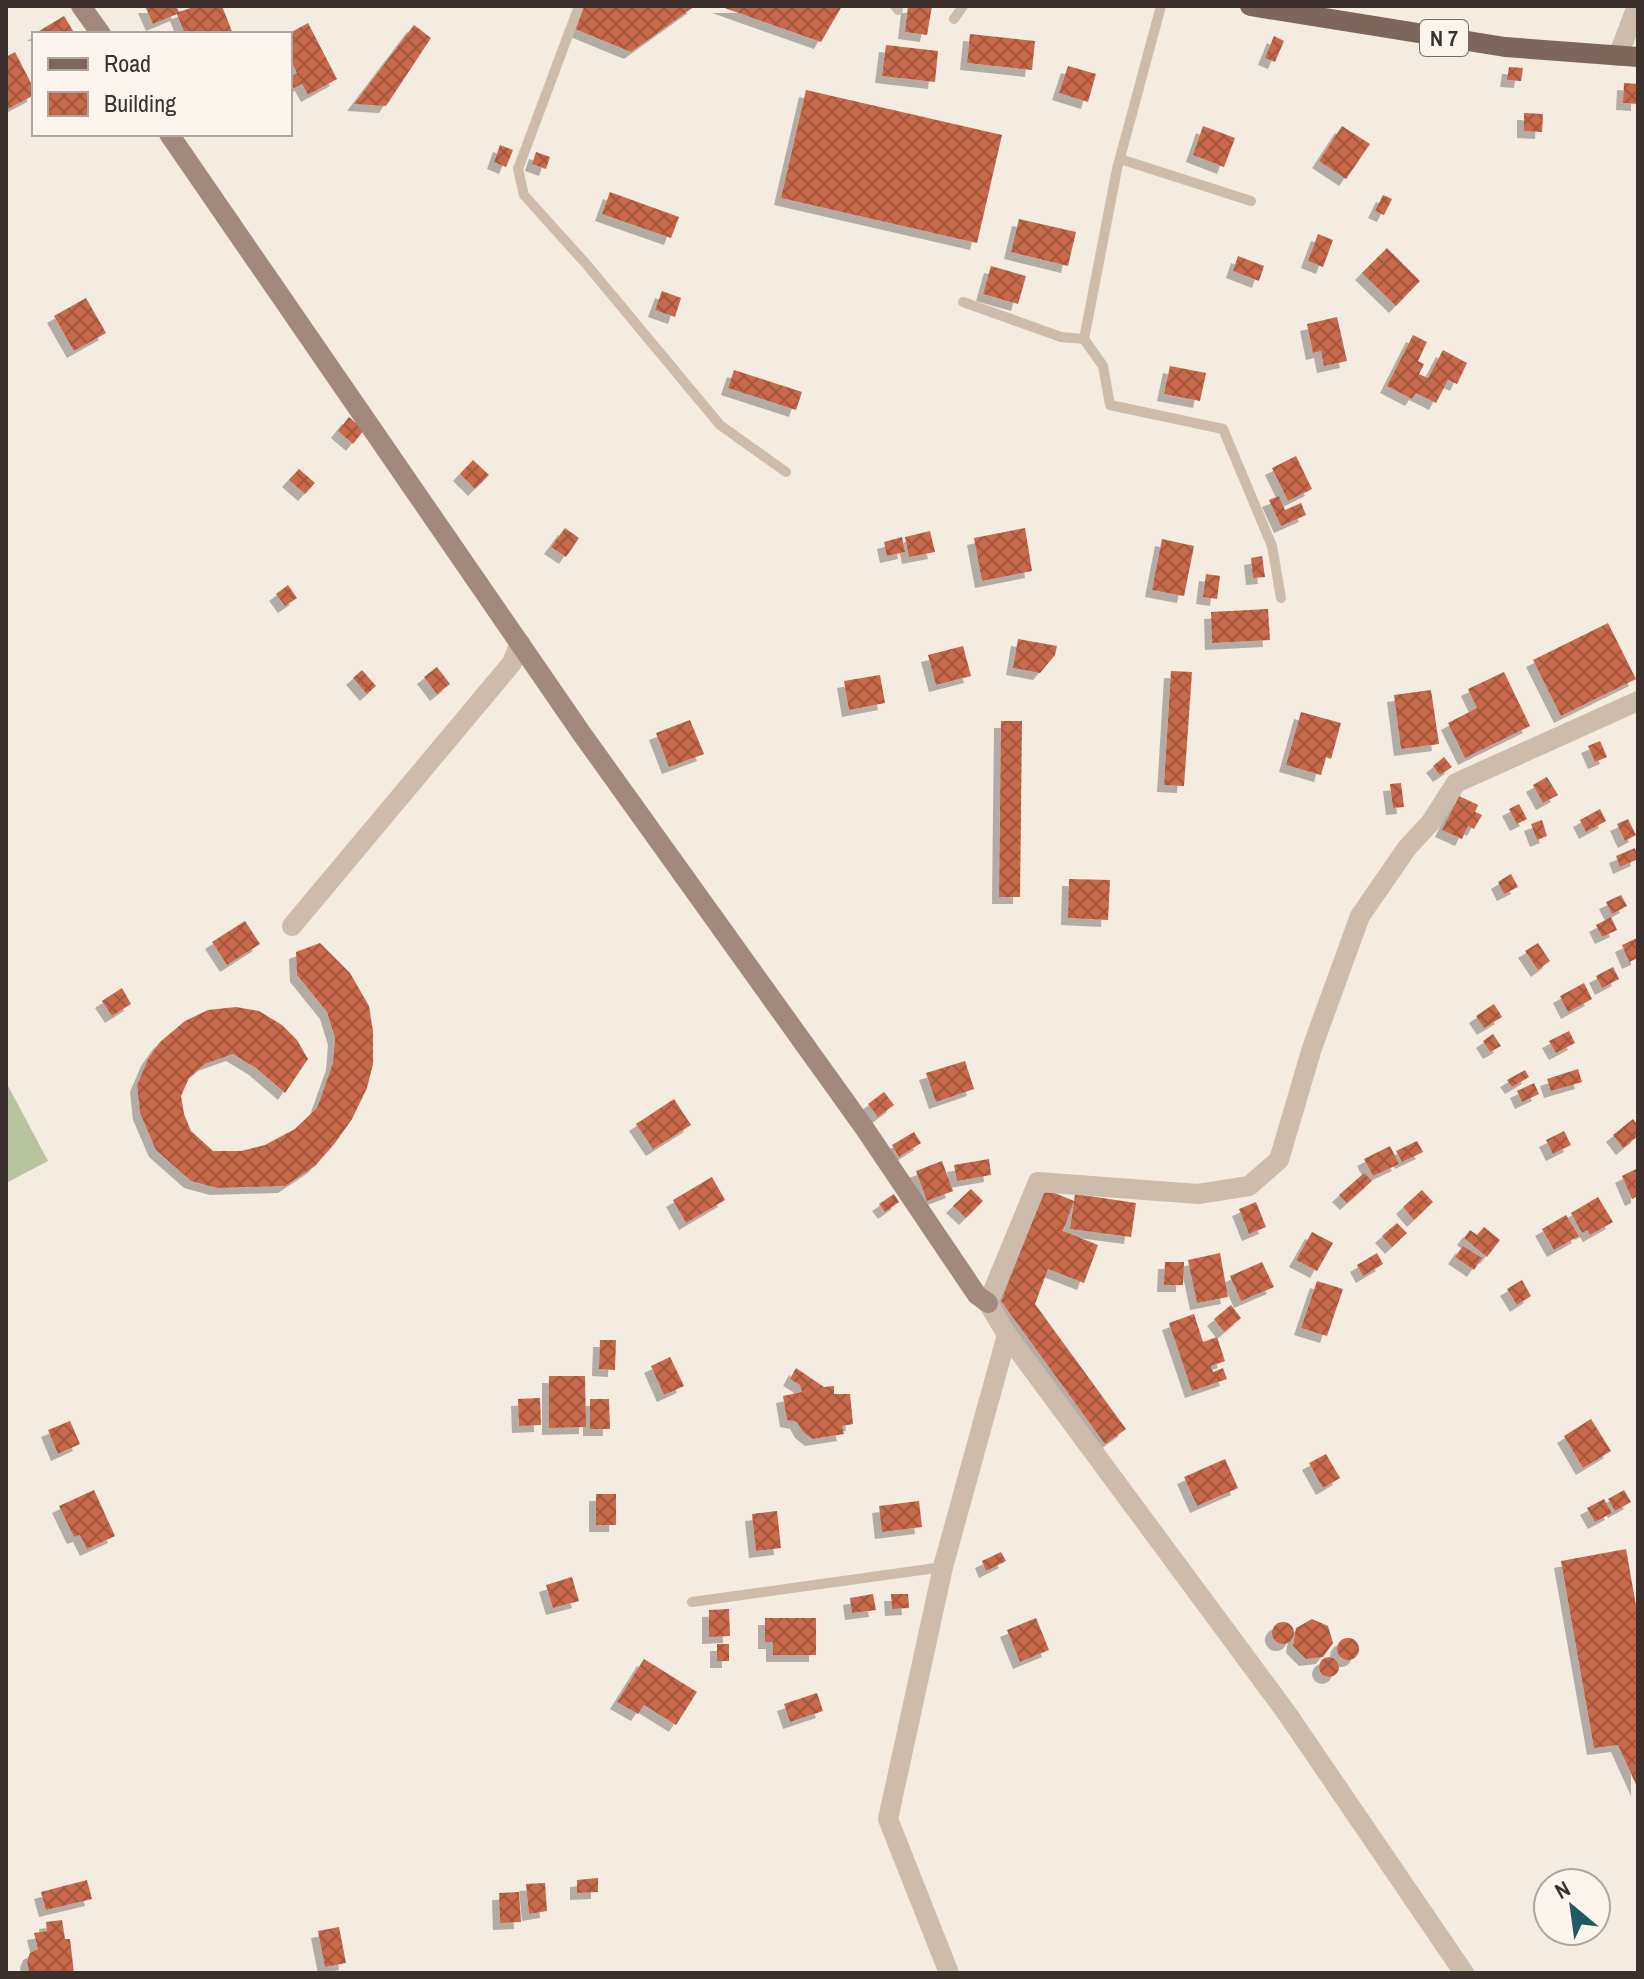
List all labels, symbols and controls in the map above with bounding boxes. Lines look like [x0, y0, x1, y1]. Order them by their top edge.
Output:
road number: N 7 [1420, 20, 1468, 56]
legend [32, 32, 292, 136]
text: Road [104, 47, 151, 79]
text: Building [104, 87, 176, 119]
north arrow [1532, 1867, 1612, 1947]
text: N [1549, 1873, 1575, 1906]

